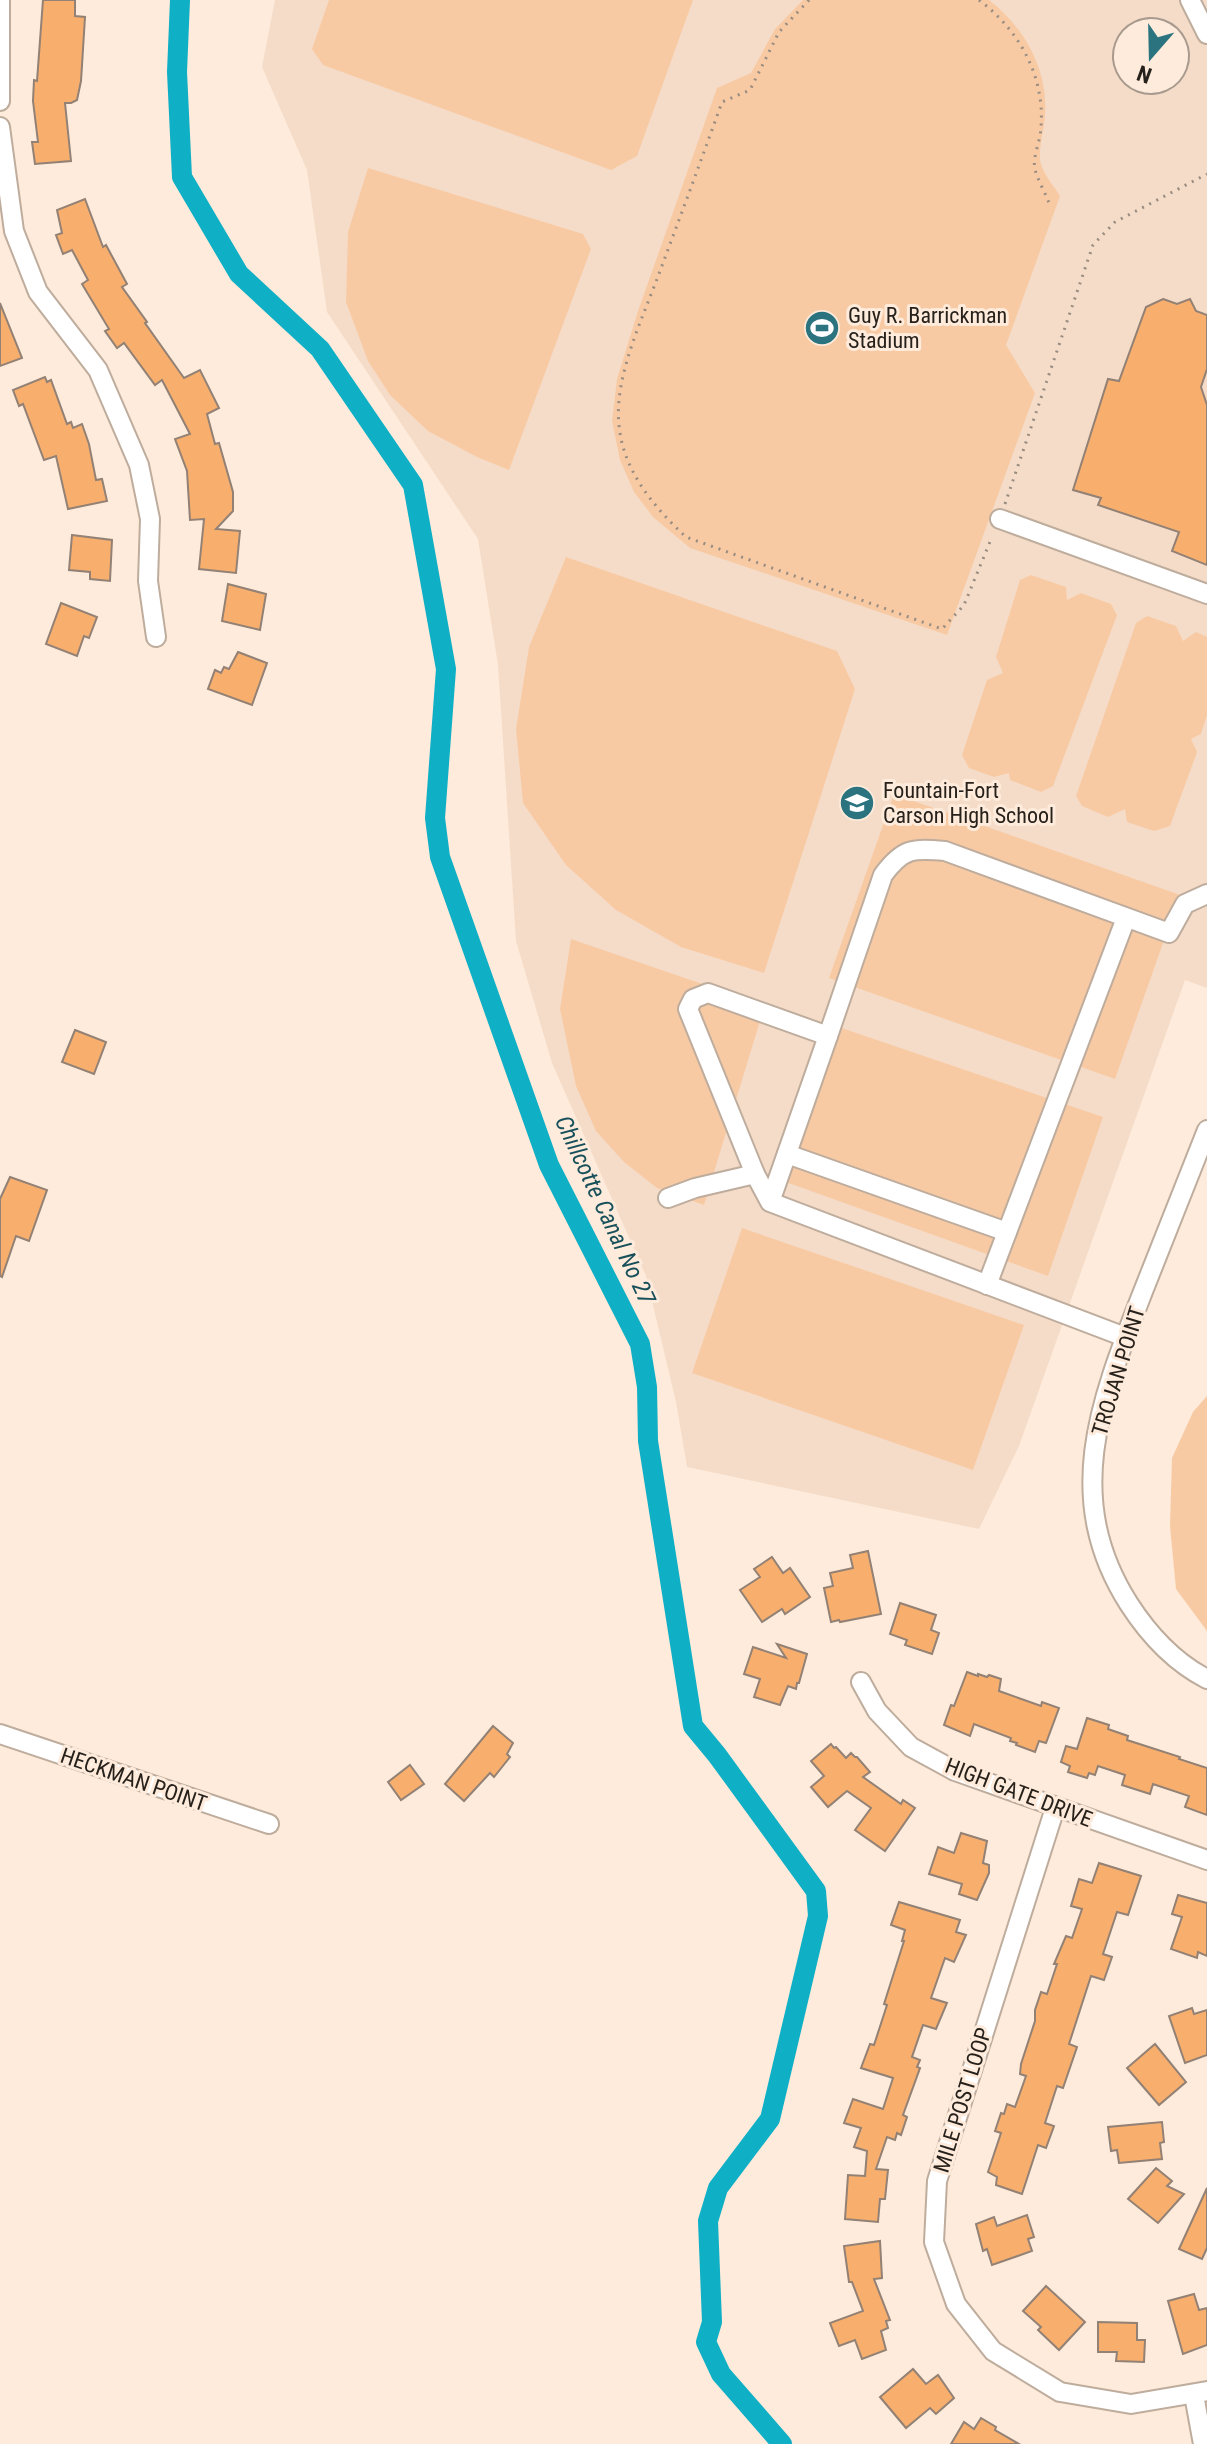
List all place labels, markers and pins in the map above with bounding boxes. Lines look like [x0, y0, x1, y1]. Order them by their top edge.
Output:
place label: Guy R. Barrickman Stadium [848, 303, 1007, 353]
sports icon: Guy R. Barrickman Stadium [803, 309, 841, 347]
place label: Fountain-Fort Carson High School [883, 778, 1054, 828]
school or university icon: Fountain-Fort Carson High School [838, 784, 876, 822]

